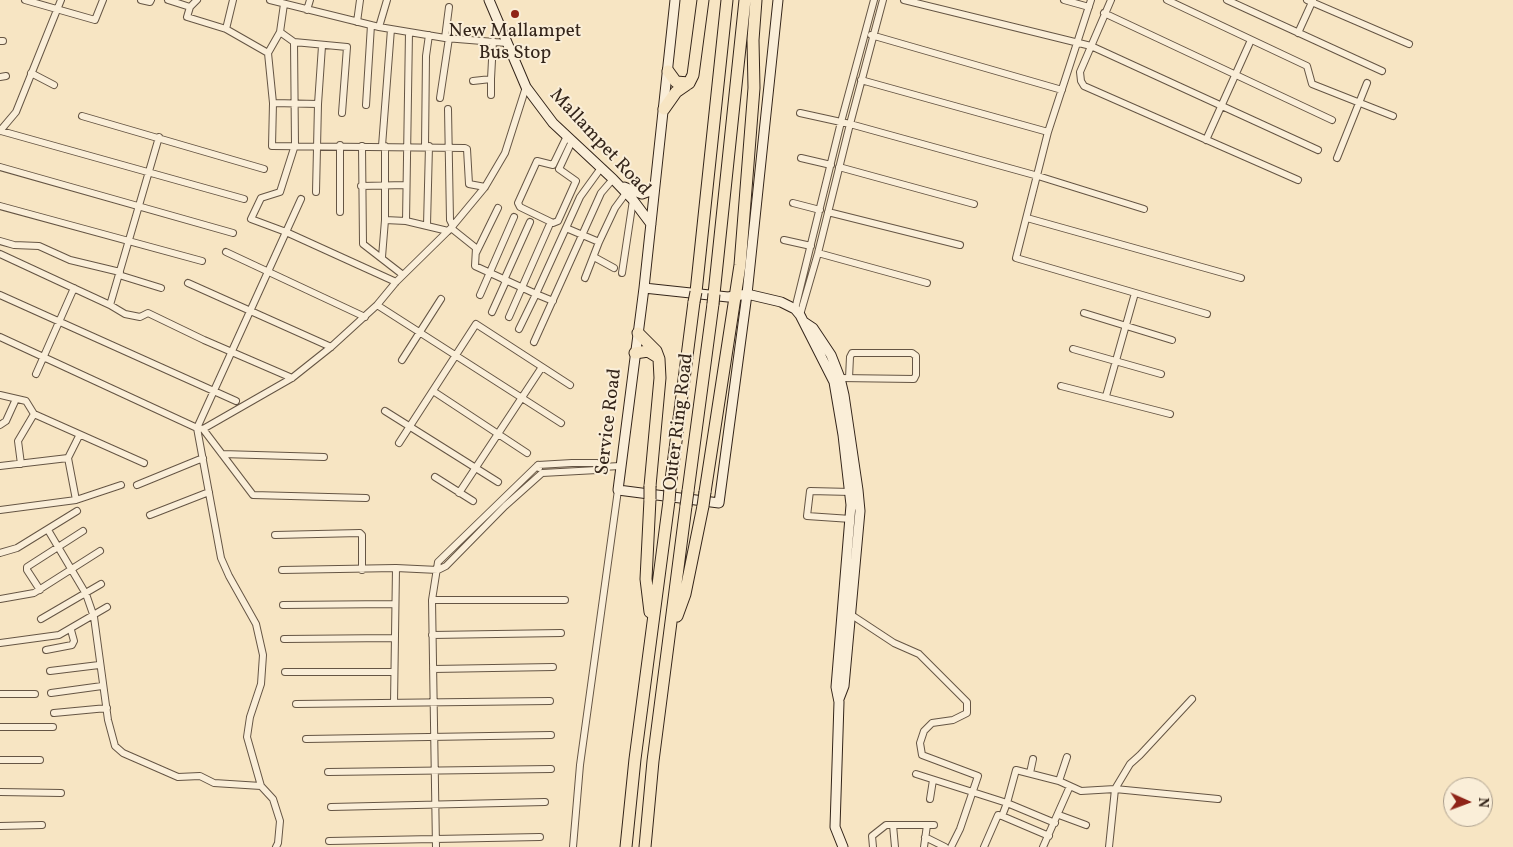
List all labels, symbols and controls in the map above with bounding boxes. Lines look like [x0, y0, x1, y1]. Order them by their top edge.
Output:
marker: New Mallampet Bus Stop [509, 8, 521, 20]
place label: New Mallampet Bus Stop [449, 22, 581, 66]
street label: Mallampet Road [544, 85, 654, 201]
street label: Outer Ring Road [660, 352, 700, 492]
street label: Service Road [592, 367, 628, 477]
north arrow [1443, 777, 1493, 827]
text: N [1473, 797, 1492, 808]

